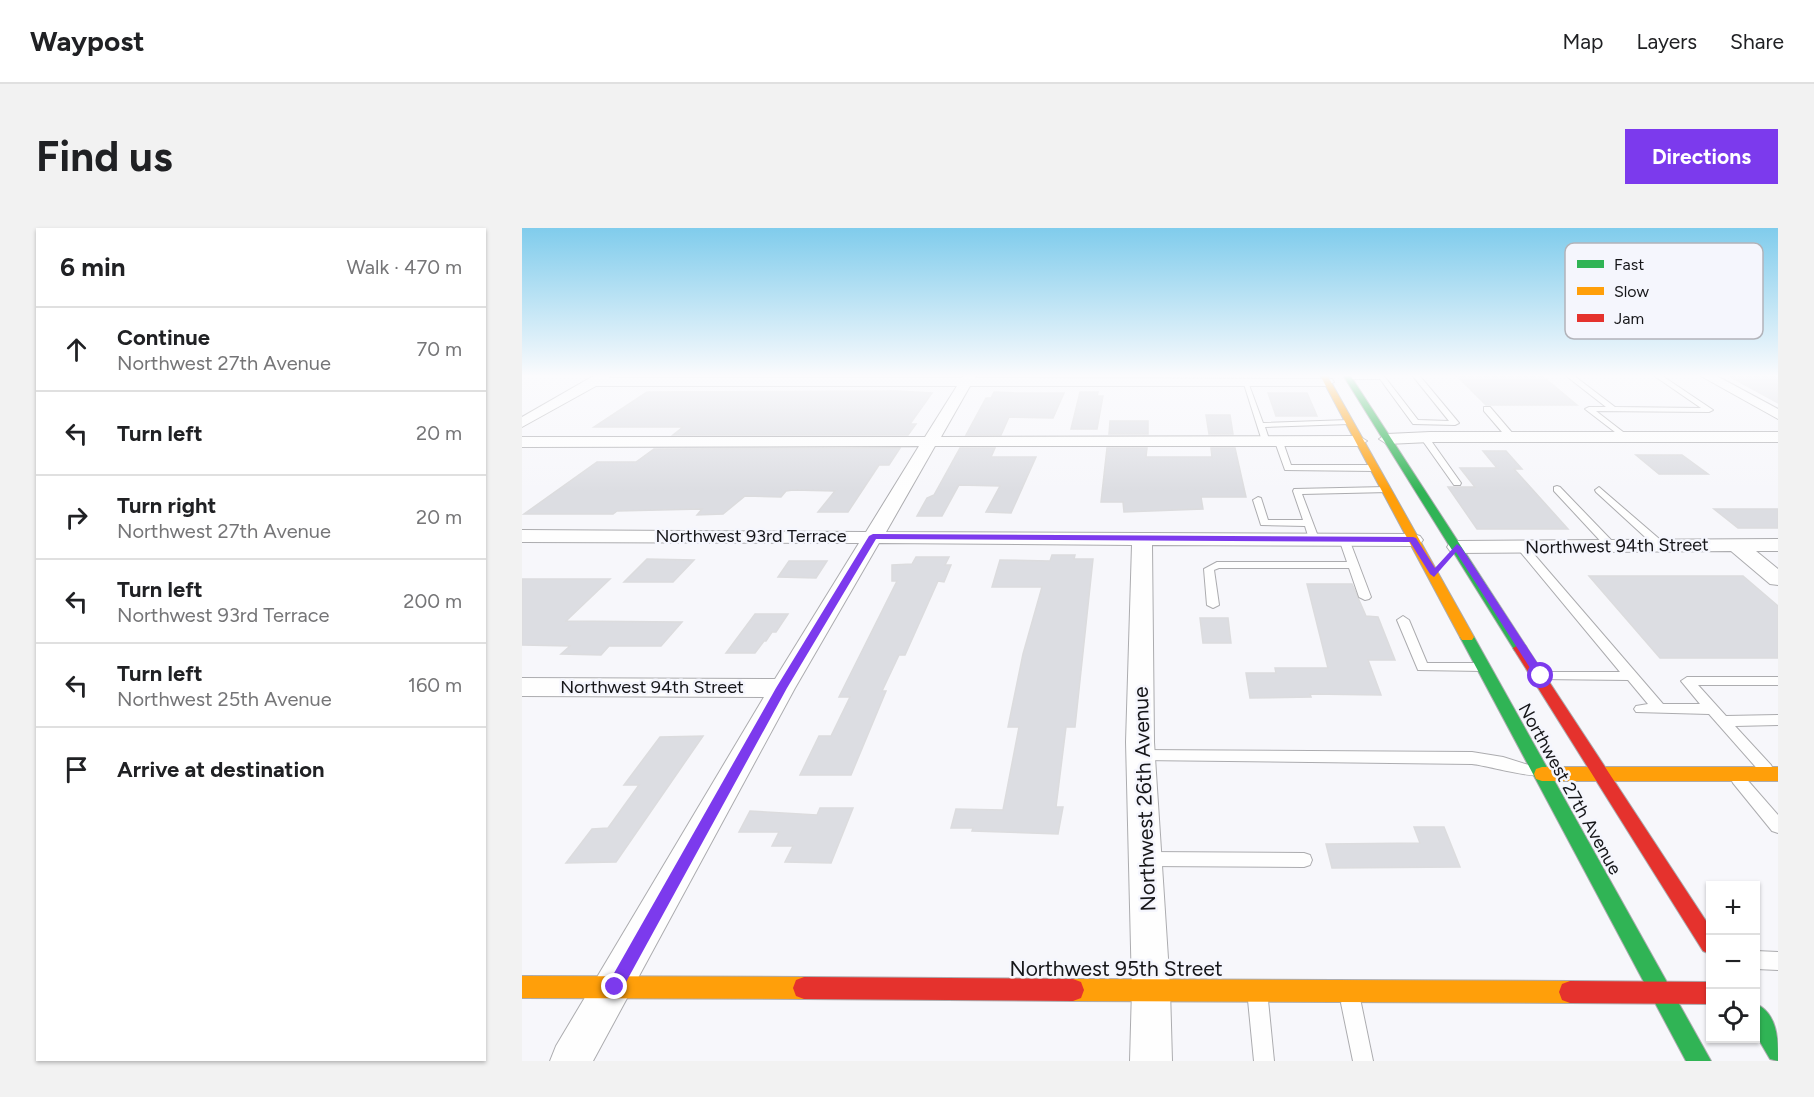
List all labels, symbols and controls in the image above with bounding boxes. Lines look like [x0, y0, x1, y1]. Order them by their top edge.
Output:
text: Waypost [30, 24, 144, 58]
text: Map [1563, 29, 1603, 54]
text: Layers [1636, 29, 1697, 54]
text: Share [1730, 29, 1784, 54]
button: Directions [1625, 129, 1778, 184]
text: Find us [36, 131, 173, 182]
legend [1565, 243, 1763, 339]
text: 6 min [60, 251, 126, 283]
text: Walk · 470 m [346, 255, 462, 279]
text: Fast [1614, 255, 1644, 274]
text: Slow [1614, 282, 1649, 301]
text: Jam [1614, 309, 1644, 328]
text: Continue [117, 324, 210, 351]
icon: ahead [60, 333, 93, 366]
text: 70 m [416, 337, 462, 361]
text: Northwest 27th Avenue [117, 351, 331, 375]
icon: left [60, 417, 93, 450]
text: Turn left [117, 420, 203, 447]
text: 20 m [416, 421, 462, 445]
text: Turn right [117, 492, 216, 519]
icon: right [60, 501, 93, 534]
text: 20 m [416, 505, 462, 529]
text: Northwest 27th Avenue [117, 519, 331, 543]
street label: Northwest 93rd Terrace [655, 525, 847, 547]
street label: Northwest 94th Street [1525, 533, 1709, 559]
text: Turn left [117, 576, 203, 603]
icon: left [60, 585, 93, 618]
text: 200 m [403, 589, 462, 613]
text: Northwest 93rd Terrace [117, 603, 329, 627]
text: Turn left [117, 660, 203, 687]
route start [1527, 662, 1553, 688]
icon: left [60, 669, 93, 702]
text: 160 m [408, 673, 462, 697]
street label: Northwest 94th Street [560, 676, 744, 698]
street label: Northwest 26th Avenue [1128, 686, 1160, 912]
text: Northwest 25th Avenue [117, 687, 332, 711]
street label: Northwest 27th Avenue [1514, 700, 1626, 879]
icon: arrive [60, 753, 93, 786]
text: Arrive at destination [117, 756, 325, 783]
map controls [1706, 881, 1760, 1043]
button: + [1706, 881, 1760, 935]
button: − [1706, 935, 1760, 989]
street label: Northwest 95th Street [1009, 956, 1223, 981]
route end [601, 973, 627, 999]
button: locate [1706, 989, 1760, 1043]

